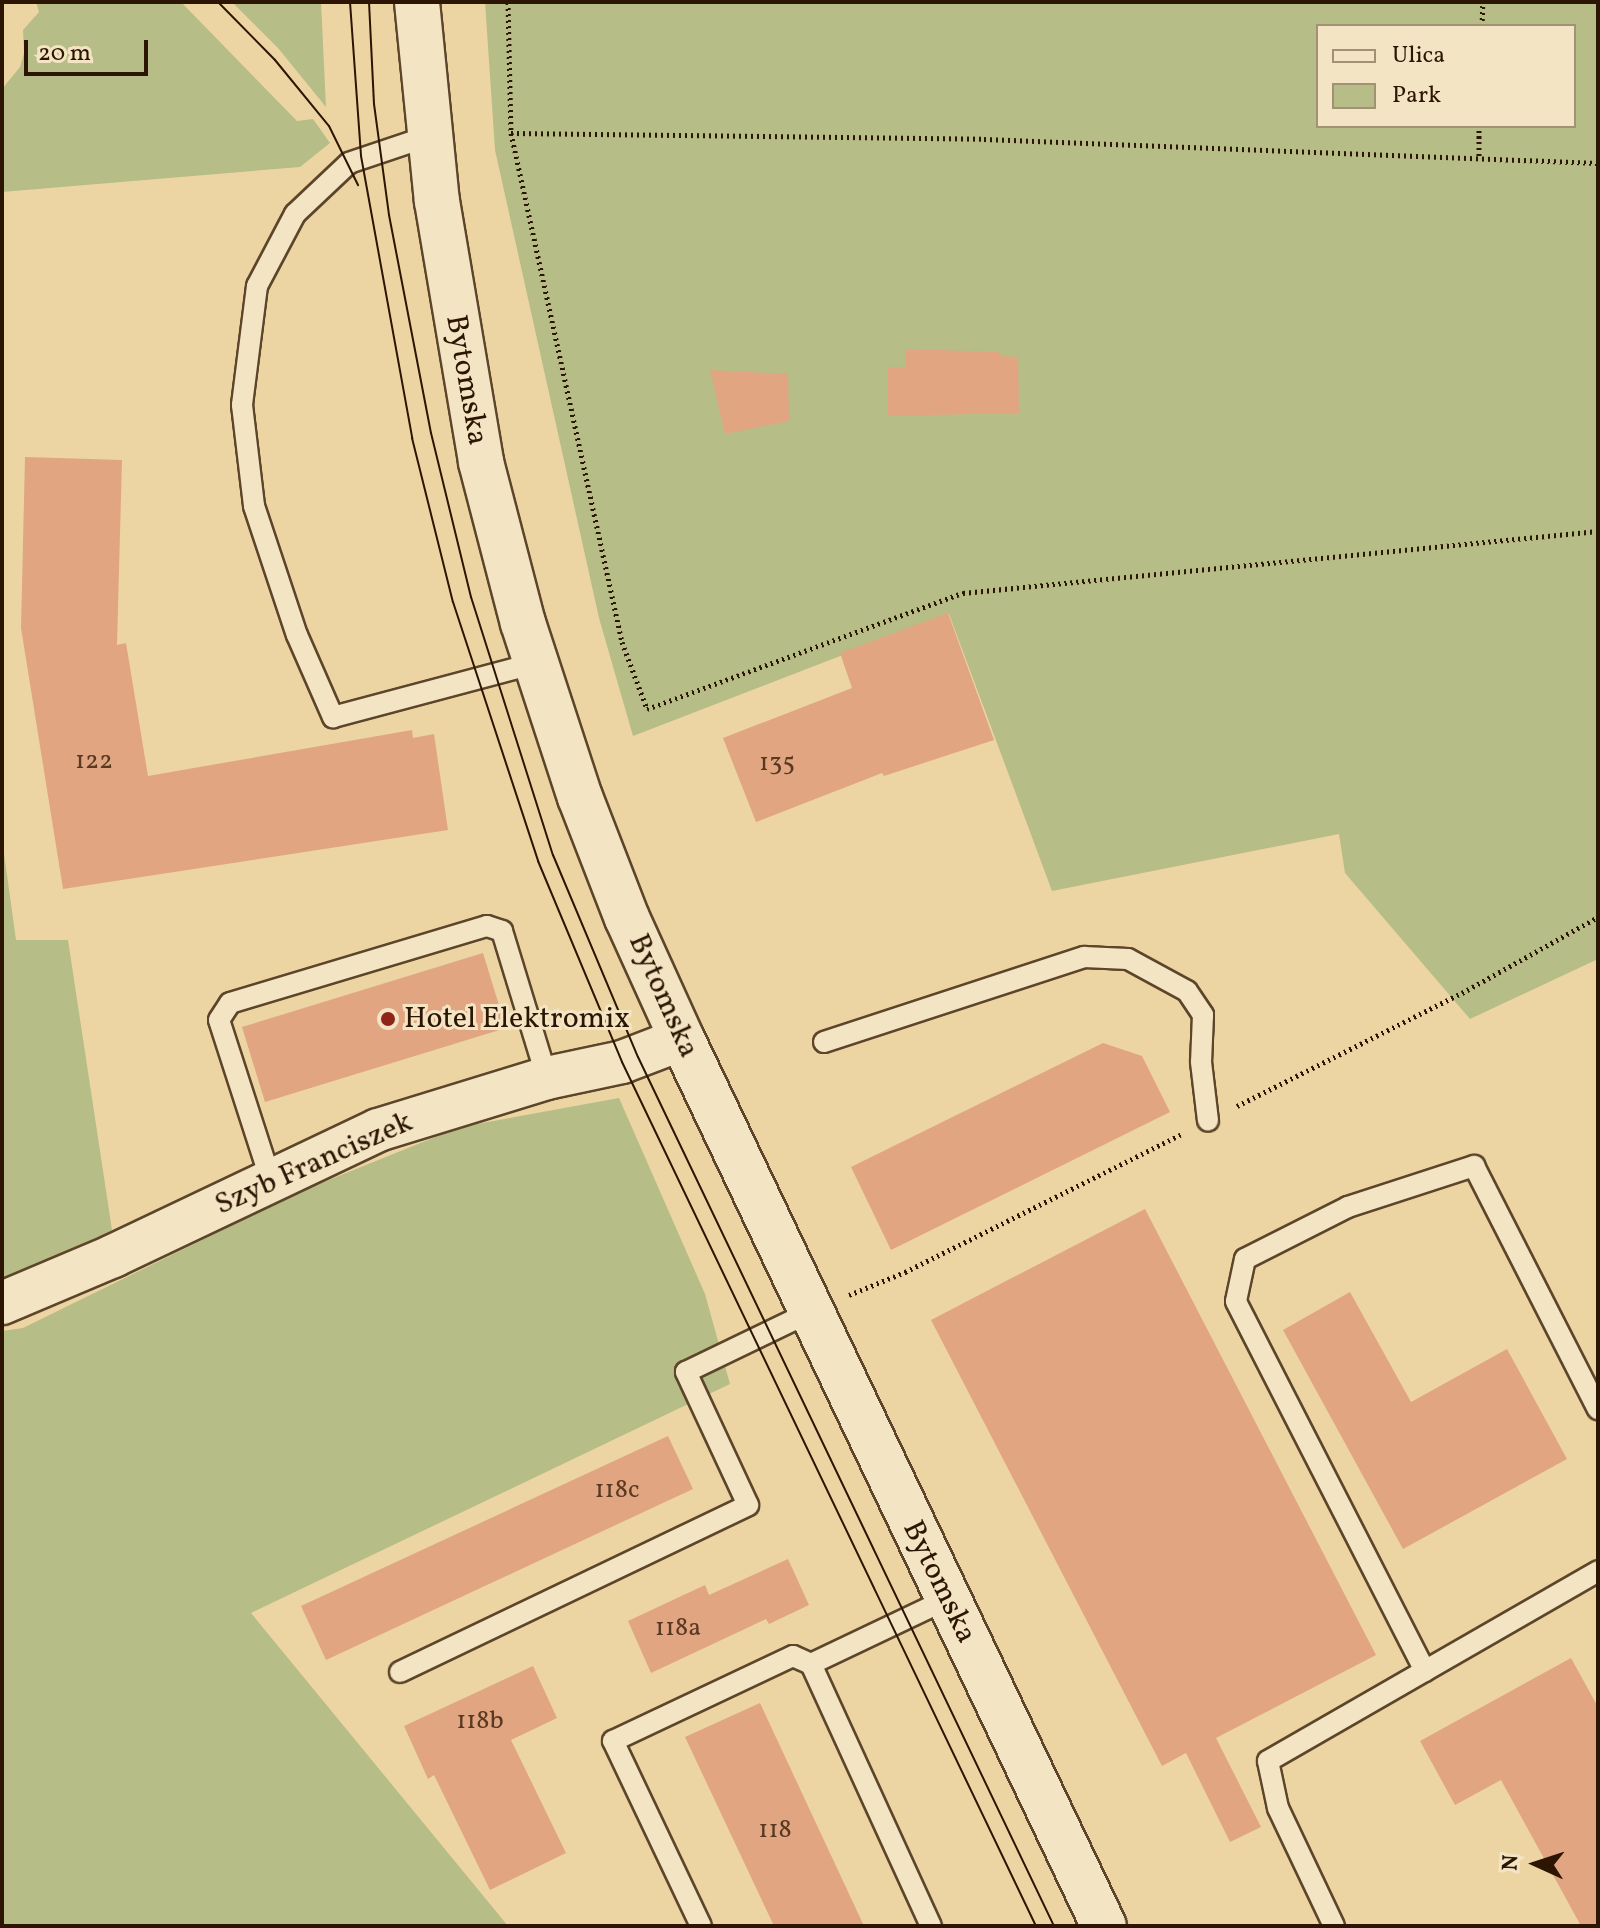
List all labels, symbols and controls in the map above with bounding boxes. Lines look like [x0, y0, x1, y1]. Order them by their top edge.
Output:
scale bar [28, 24, 152, 74]
legend [1316, 24, 1576, 128]
text: 20 m [38, 37, 91, 71]
text: Ulica [1392, 39, 1445, 73]
text: Park [1392, 79, 1441, 113]
street label: Bytomska [437, 312, 495, 448]
house number: 122 [75, 746, 113, 778]
house number: 135 [759, 748, 795, 780]
street label: Bytomska [620, 928, 706, 1064]
place label: Hotel Elektromix [404, 1001, 630, 1037]
marker: Hotel Elektromix [379, 1010, 397, 1028]
street label: Szyb Franciszek [210, 1104, 418, 1224]
house number: 118c [594, 1475, 640, 1507]
street label: Bytomska [894, 1515, 984, 1649]
house number: 118a [655, 1613, 701, 1645]
house number: 118b [456, 1706, 504, 1738]
house number: 118 [758, 1815, 792, 1847]
north arrow [1496, 1824, 1576, 1904]
text: N [1496, 1854, 1527, 1872]

